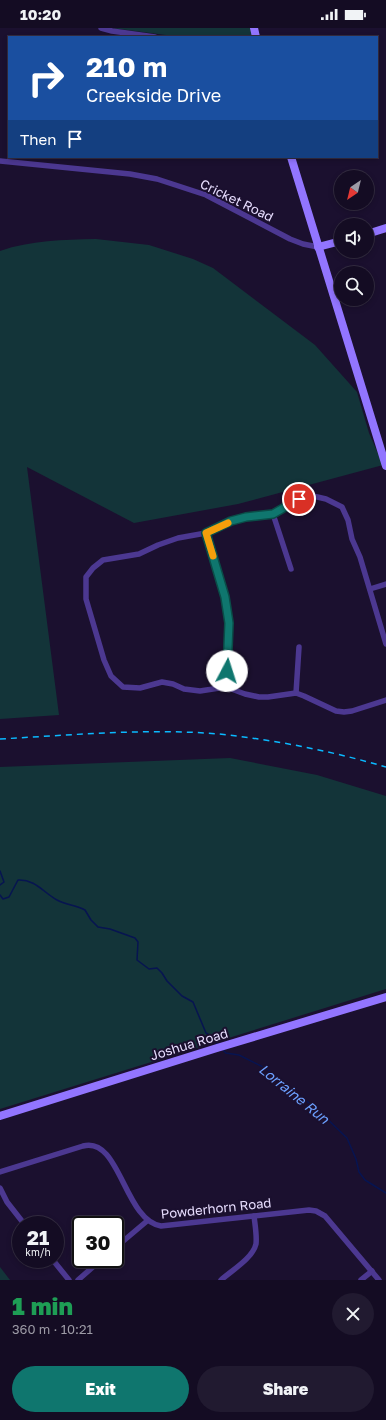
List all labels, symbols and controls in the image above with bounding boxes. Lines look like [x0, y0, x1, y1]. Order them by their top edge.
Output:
text: 10:20 [20, 5, 61, 23]
text: 210 m [86, 50, 167, 83]
icon: right [20, 52, 72, 104]
text: Creekside Drive [86, 84, 221, 106]
icon: arrive [64, 128, 86, 150]
text: Then [20, 130, 56, 148]
north arrow [334, 170, 374, 210]
map controls [334, 170, 374, 306]
street label: Cricket Road [198, 175, 276, 225]
button: sound [334, 218, 374, 258]
button: search [334, 266, 374, 306]
pin [282, 482, 316, 516]
icon: arrive [288, 488, 310, 510]
position arrow [206, 650, 248, 692]
street label: Joshua Road [148, 1025, 230, 1063]
water label: Lorraine Run [256, 1060, 334, 1128]
street label: Powderhorn Road [160, 1194, 272, 1222]
speed limit sign: 30 [72, 1216, 124, 1268]
text: 21 [27, 1225, 49, 1249]
text: km/h [25, 1246, 51, 1258]
text: 1 min [12, 1291, 73, 1320]
button: close [332, 1293, 374, 1335]
text: 360 m · 10:21 [12, 1321, 93, 1337]
button: Exit [12, 1366, 189, 1412]
button: Share [197, 1366, 374, 1412]

